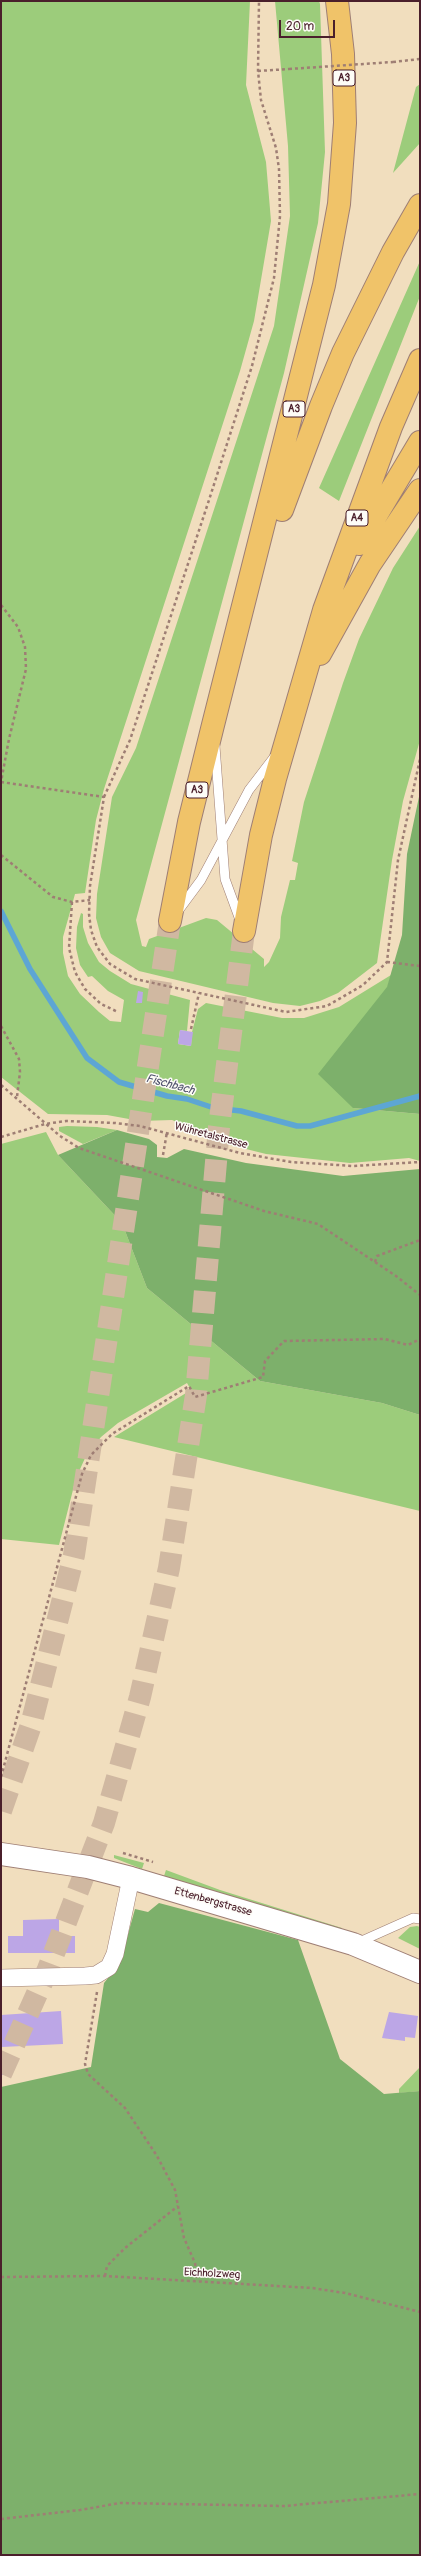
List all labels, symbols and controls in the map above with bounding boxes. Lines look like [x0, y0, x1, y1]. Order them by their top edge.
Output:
scale bar [281, 12, 337, 38]
text: 20 m [286, 19, 314, 34]
road number: A3 [333, 70, 355, 86]
road number: A3 [283, 401, 305, 417]
road number: A4 [346, 510, 368, 526]
road number: A3 [186, 782, 208, 798]
water label: Fischbach [144, 1072, 196, 1098]
street label: Wühretalstrasse [173, 1120, 249, 1152]
street label: Ettenbergstrasse [173, 1885, 253, 1919]
street label: Eichholzweg [184, 2266, 240, 2282]

